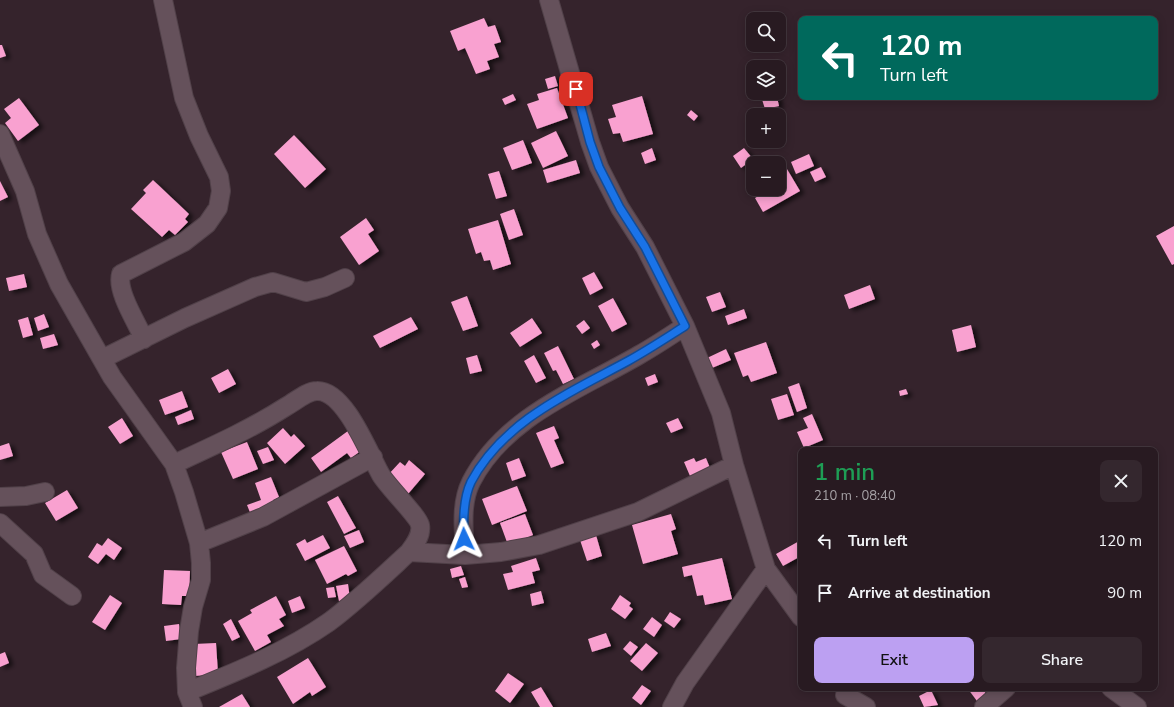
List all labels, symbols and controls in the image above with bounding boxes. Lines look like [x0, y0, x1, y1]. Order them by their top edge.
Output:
map controls [746, 12, 786, 196]
button: search [746, 12, 786, 52]
text: 120 m [880, 27, 963, 65]
icon: left [814, 32, 866, 84]
button: layers [746, 60, 786, 100]
text: Turn left [880, 63, 948, 87]
pin [559, 72, 593, 106]
icon: arrive [565, 78, 587, 100]
button: + [746, 108, 786, 148]
button: − [746, 156, 786, 196]
text: 1 min [814, 456, 875, 488]
button: close [1100, 460, 1142, 502]
text: 210 m · 08:40 [814, 487, 896, 505]
position arrow [443, 518, 485, 560]
icon: left [814, 530, 836, 552]
text: Turn left [848, 531, 907, 551]
text: 120 m [1098, 531, 1142, 551]
icon: arrive [814, 582, 836, 604]
text: Arrive at destination [848, 583, 991, 603]
text: 90 m [1107, 583, 1142, 603]
button: Exit [814, 637, 974, 683]
button: Share [982, 637, 1142, 683]

